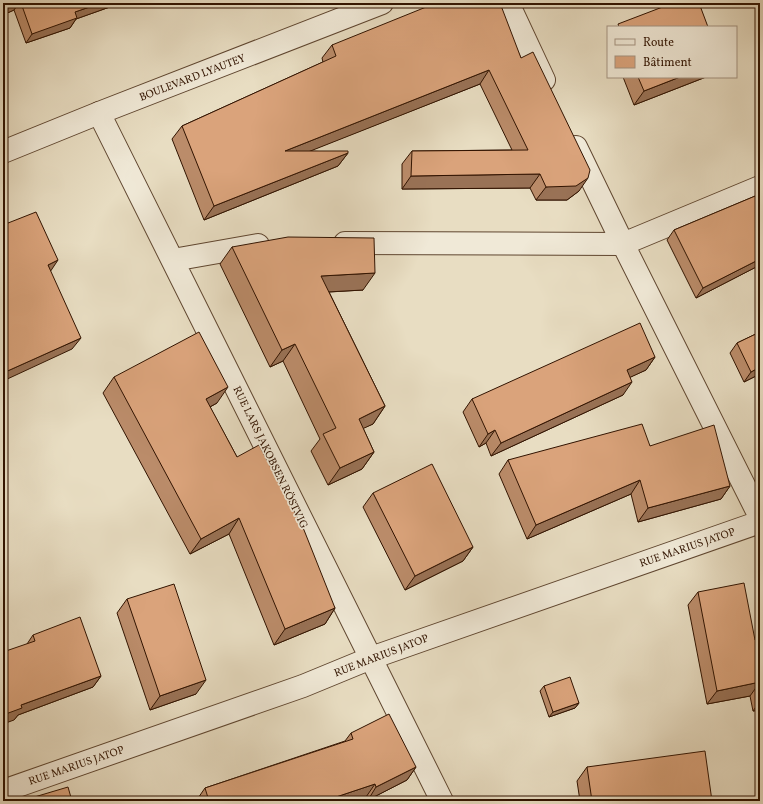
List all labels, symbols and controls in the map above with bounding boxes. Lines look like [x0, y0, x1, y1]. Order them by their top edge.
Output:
legend [607, 26, 737, 78]
text: Route [643, 35, 674, 51]
street label: BOULEVARD LYAUTEY [137, 51, 248, 106]
text: Bâtiment [643, 55, 692, 71]
street label: RUE LARS JAKOBSEN RÖSTVIG [228, 384, 311, 532]
street label: RUE MARIUS JATOP [638, 525, 737, 572]
street label: RUE MARIUS JATOP [332, 631, 431, 681]
street label: RUE MARIUS JATOP [27, 743, 126, 790]

